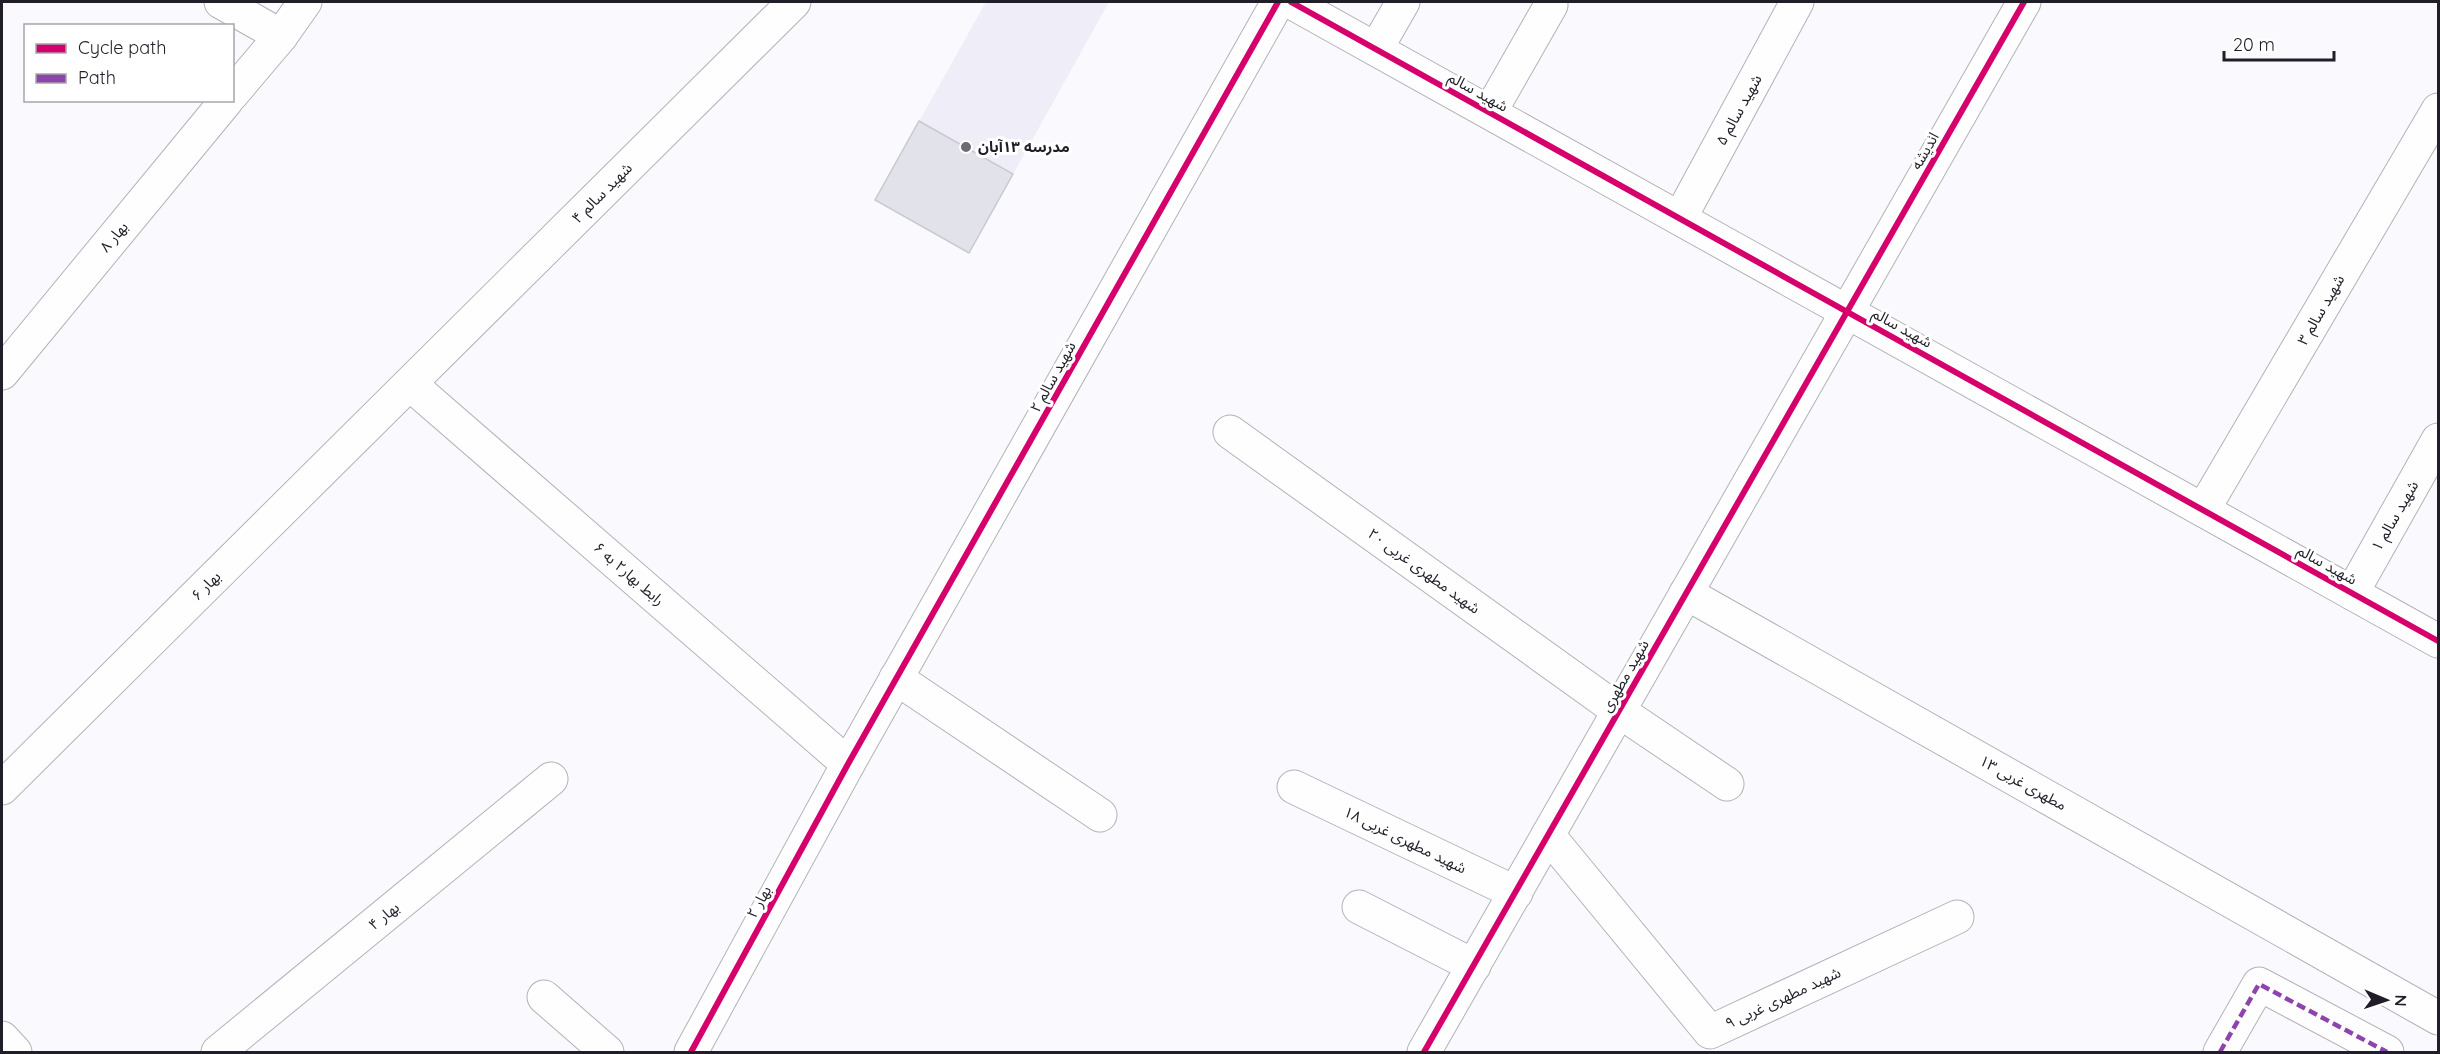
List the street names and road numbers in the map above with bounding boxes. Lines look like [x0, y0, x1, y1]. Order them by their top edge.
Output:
street label: شهید سالم [1444, 67, 1512, 118]
street label: شهید سالم ۵ [1711, 71, 1768, 150]
street label: اندیشه [1906, 129, 1943, 173]
street label: شهید سالم ۴ [567, 158, 638, 228]
street label: بهار ۸ [95, 217, 132, 256]
street label: ۳ شهید سالم [2293, 271, 2350, 349]
street label: شهید سالم [1868, 303, 1936, 354]
street label: شهید سالم ۲ [1025, 338, 1082, 417]
street label: شهید سالم ۱ [2367, 477, 2424, 555]
street label: شهید مطهری غربی ۲۰ [1365, 524, 1484, 618]
street label: رابط بهار۲ به ۶ [590, 538, 669, 610]
street label: شهید سالم [2293, 540, 2361, 591]
street label: بهار ۶ [187, 567, 224, 604]
street label: شهید مطهری [1596, 636, 1653, 715]
street label: مطهری غربی ۱۳ [1976, 751, 2070, 814]
street label: شهید مطهری غربی ۱۸ [1341, 802, 1470, 878]
street label: بهار ۲ [742, 882, 775, 921]
street label: بهار ۴ [364, 897, 403, 934]
street label: شهید مطهری غربی ۹ [1722, 962, 1844, 1033]

